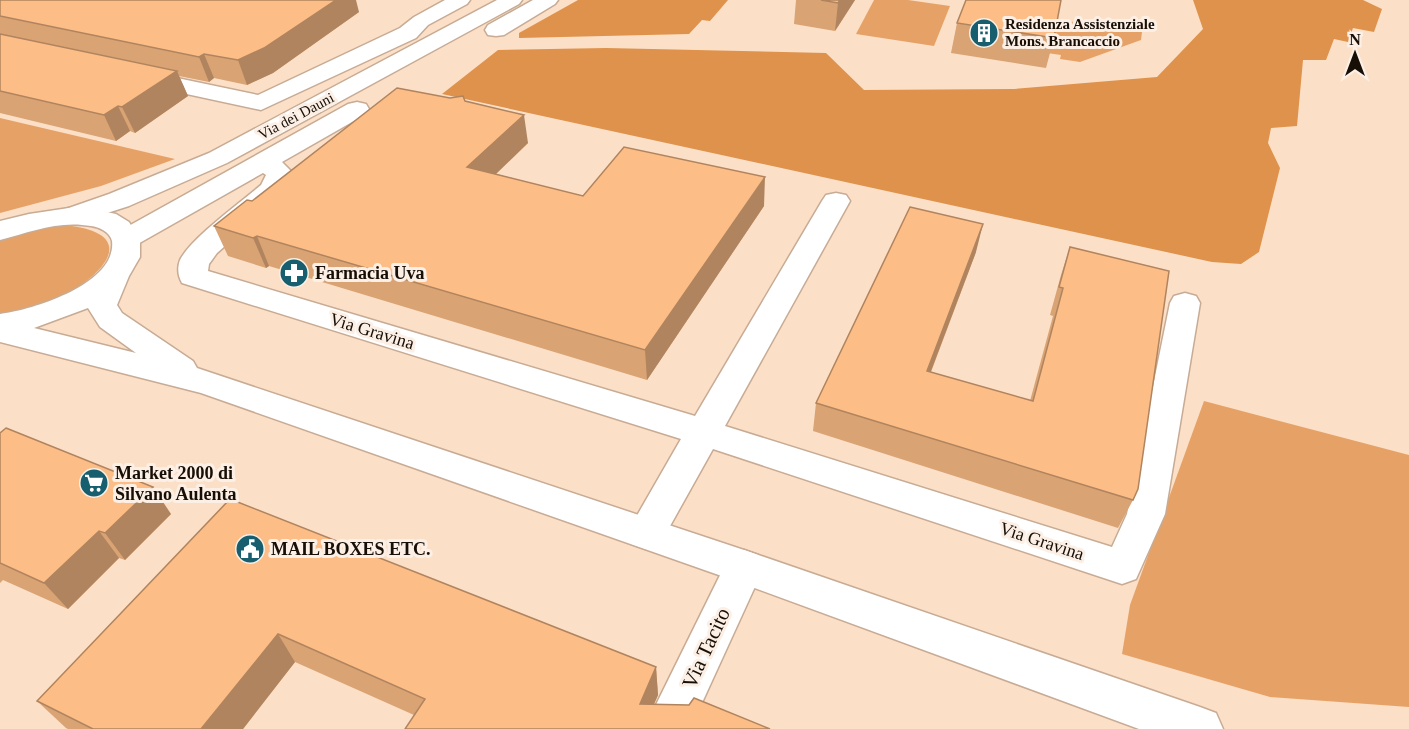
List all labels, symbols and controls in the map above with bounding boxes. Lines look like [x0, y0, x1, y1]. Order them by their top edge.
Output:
place label: Residenza Assistenziale Mons. Brancaccio [1005, 16, 1155, 49]
building icon: Residenza Assistenziale Mons. Brancaccio [968, 17, 1000, 49]
north arrow [1325, 24, 1385, 84]
text: N [1349, 31, 1361, 48]
street label: Via dei Dauni [255, 89, 337, 143]
pharmacy icon: Farmacia Uva [278, 257, 310, 289]
place label: Farmacia Uva [315, 263, 424, 283]
street label: Via Gravina [327, 309, 417, 353]
place label: Market 2000 di Silvano Aulenta [115, 463, 237, 504]
supermarket icon: Market 2000 di Silvano Aulenta [78, 467, 110, 499]
street label: Via Gravina [997, 518, 1087, 564]
public building icon: MAIL BOXES ETC. [234, 533, 266, 565]
place label: MAIL BOXES ETC. [271, 539, 431, 559]
street label: Via Tacito [677, 604, 735, 692]

